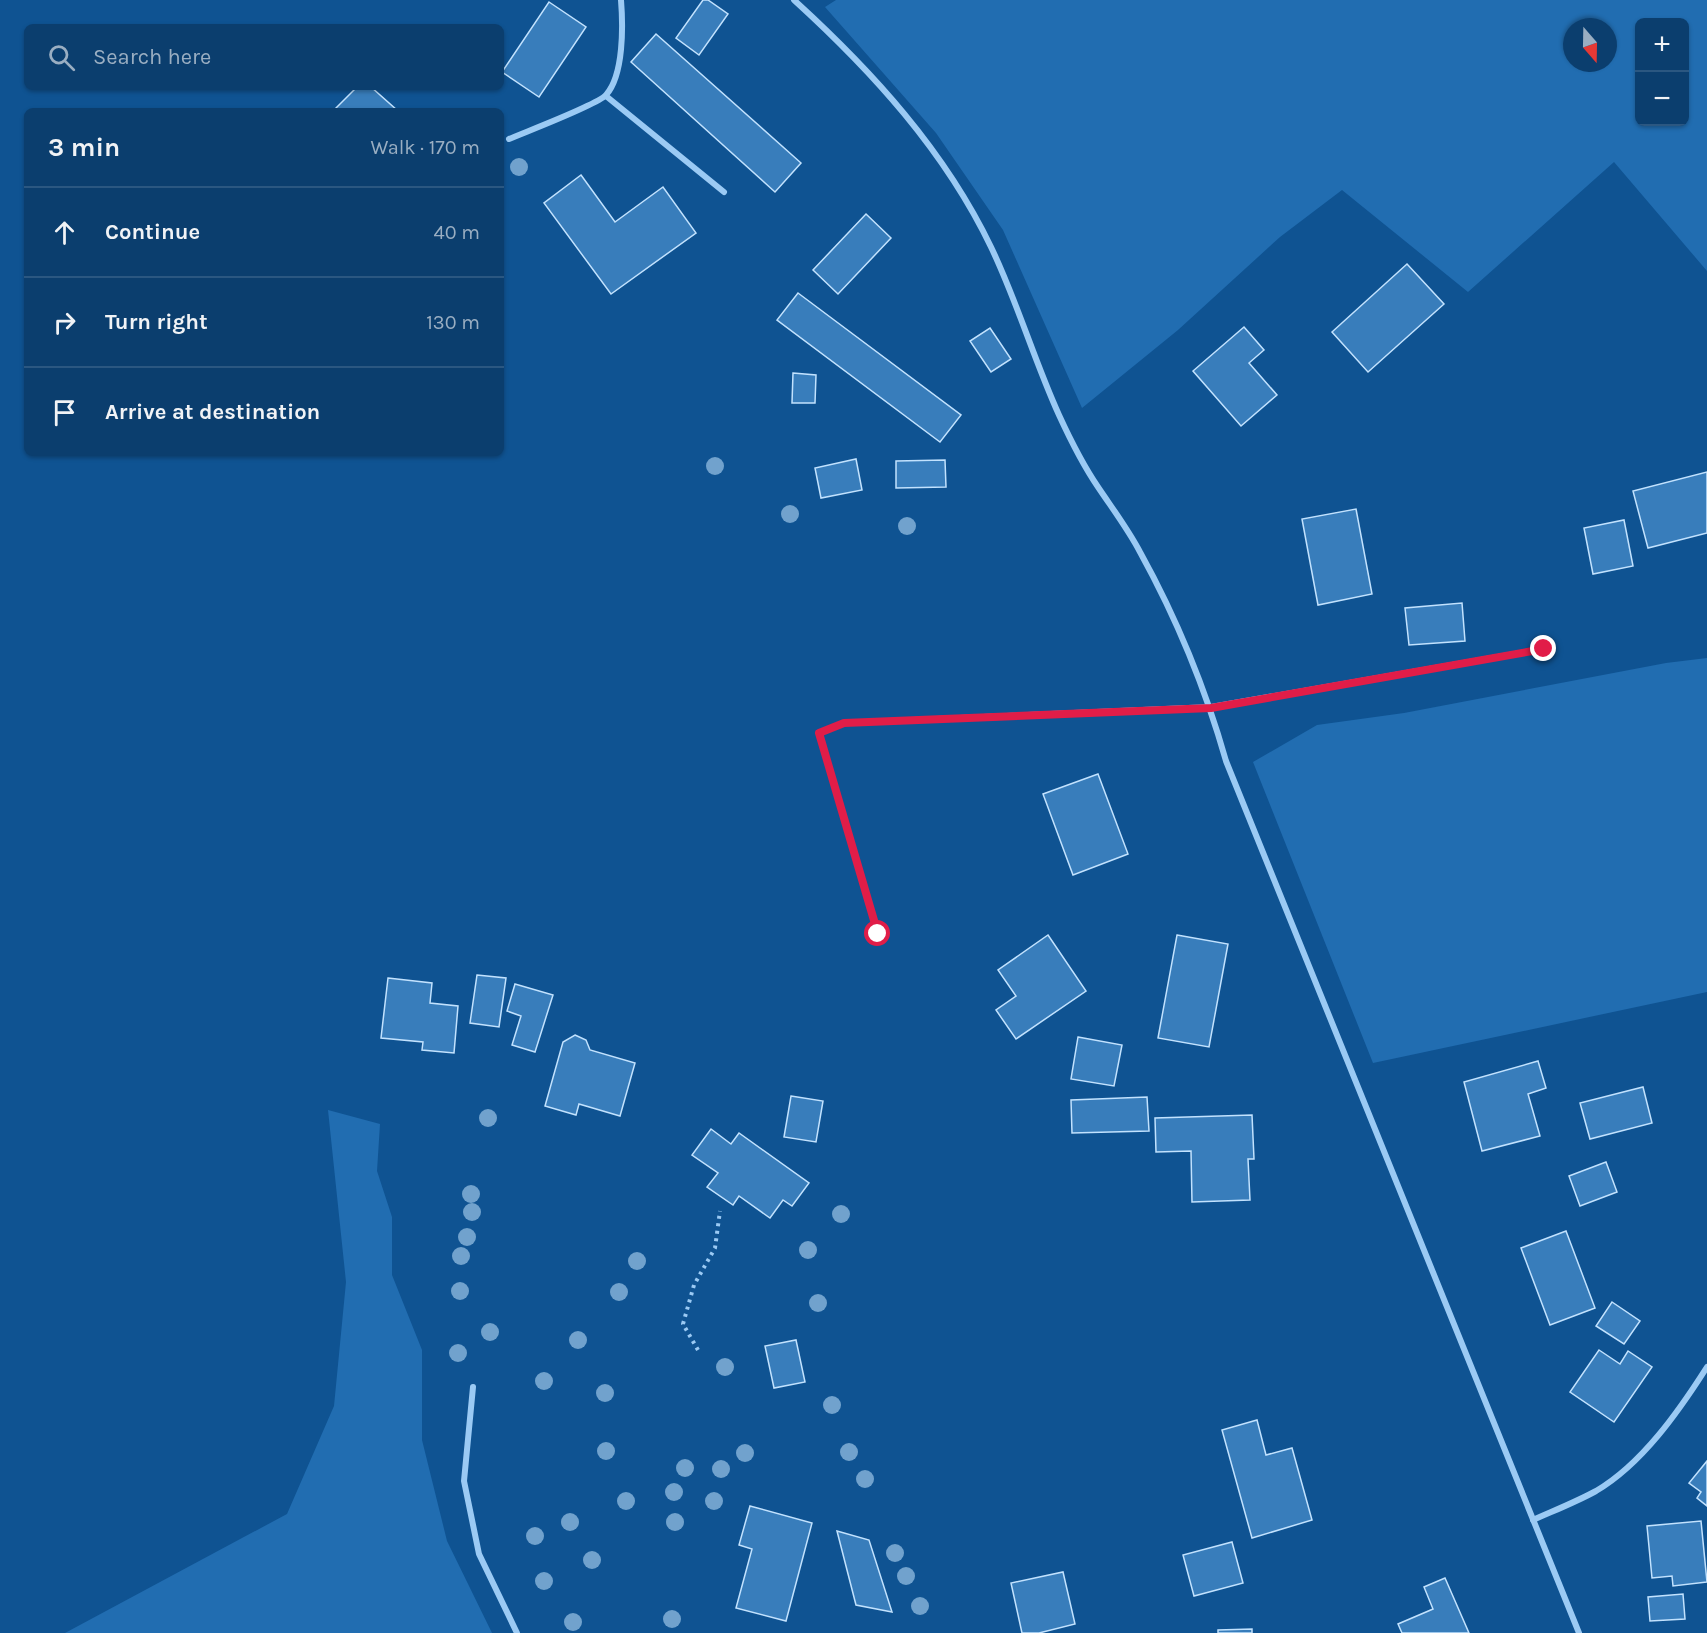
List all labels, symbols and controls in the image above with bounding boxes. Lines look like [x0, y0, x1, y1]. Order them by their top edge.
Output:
north arrow [1563, 18, 1617, 72]
map controls [1635, 18, 1689, 126]
button: + [1635, 18, 1689, 72]
search box [24, 24, 504, 90]
icon: search [45, 41, 78, 74]
text: Search here [93, 44, 211, 70]
button: − [1635, 72, 1689, 126]
text: 3 min [48, 132, 120, 163]
text: Walk · 170 m [370, 136, 480, 159]
icon: ahead [48, 216, 81, 249]
text: Continue [105, 219, 200, 245]
text: 40 m [434, 221, 480, 244]
icon: right [48, 306, 81, 339]
text: Turn right [105, 309, 208, 335]
text: 130 m [426, 311, 480, 334]
icon: arrive [48, 396, 81, 429]
text: Arrive at destination [105, 399, 320, 425]
route end [1530, 635, 1556, 661]
route start [864, 920, 890, 946]

